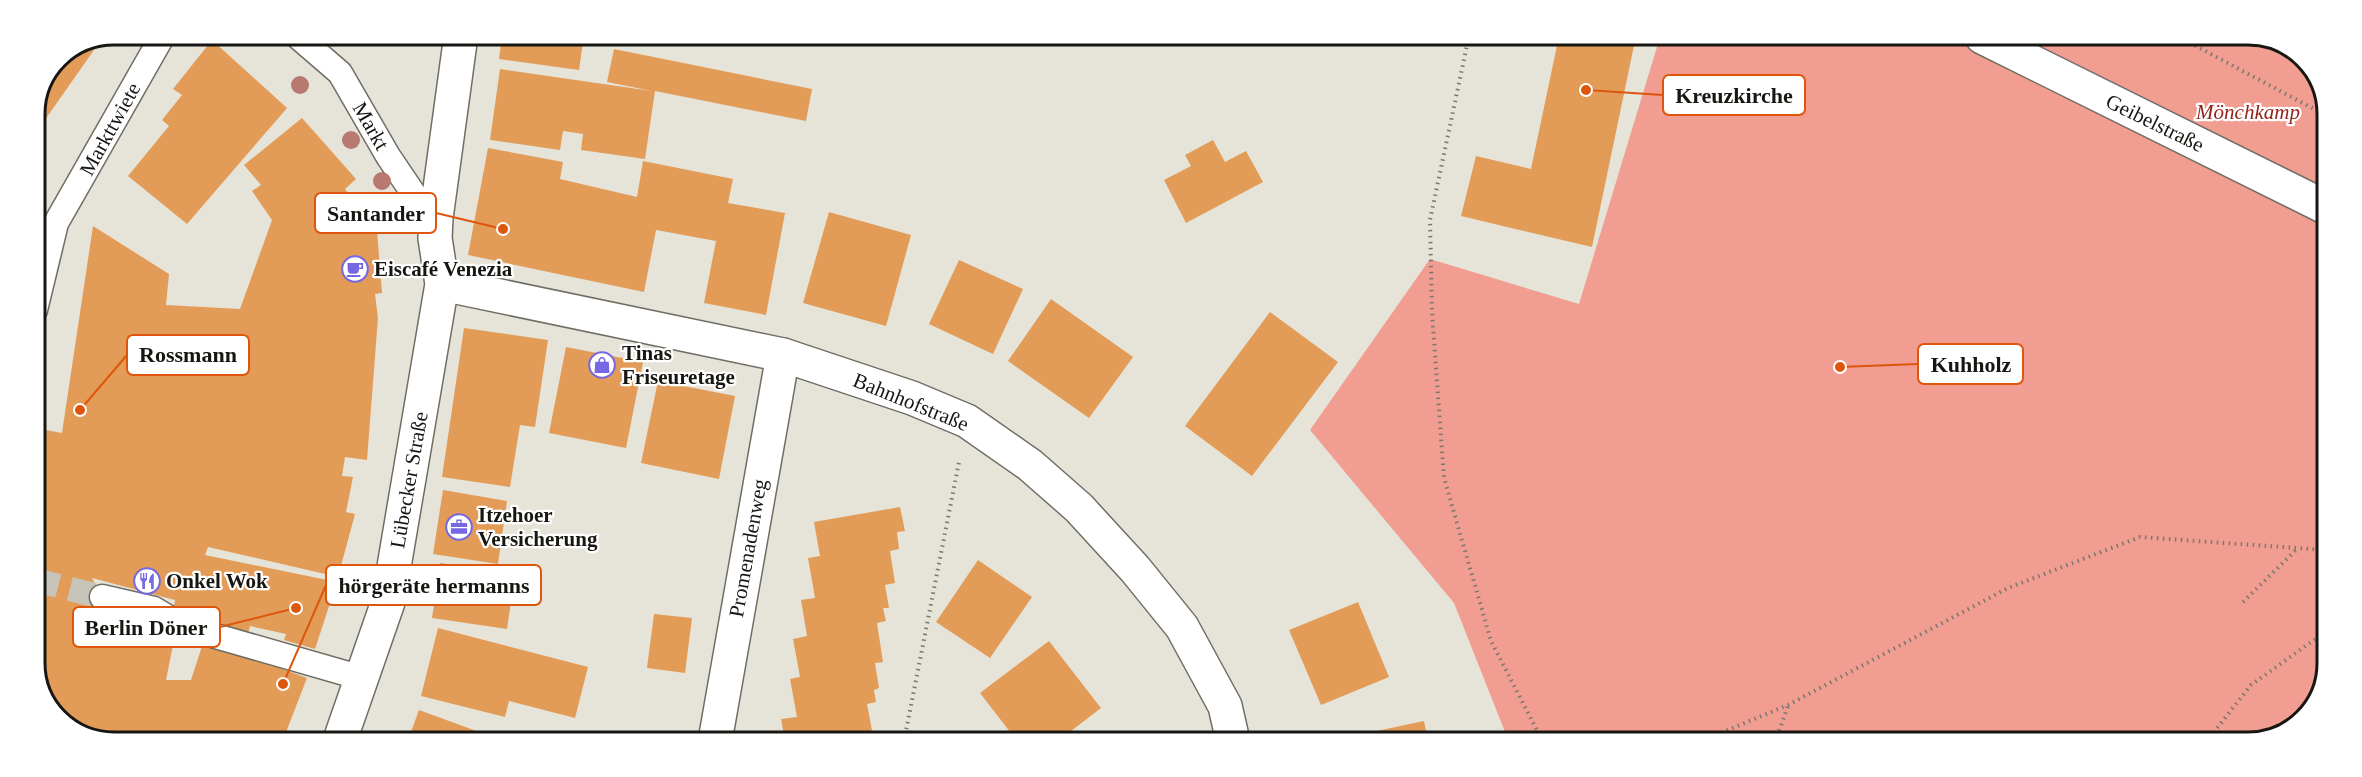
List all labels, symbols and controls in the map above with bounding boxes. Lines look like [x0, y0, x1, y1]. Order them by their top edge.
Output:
callout: Kreuzkirche [1663, 75, 1805, 115]
street label: Markttwiete [75, 78, 145, 180]
text: Kreuzkirche [1675, 83, 1793, 108]
street label: Geibelstraße [2102, 89, 2208, 157]
street label: Markt [348, 98, 394, 154]
park label: Mönchkamp [2195, 100, 2300, 124]
callout: Santander [315, 193, 436, 233]
text: Santander [327, 201, 425, 226]
cafe icon: Eiscafé Venezia [340, 254, 370, 284]
place label: Eiscafé Venezia [374, 257, 513, 281]
callout: Rossmann [127, 335, 249, 375]
place label: Tinas Friseuretage [622, 341, 735, 389]
text: Rossmann [139, 342, 237, 367]
callout: Kuhholz [1918, 344, 2023, 384]
shop icon: Tinas Friseuretage [587, 350, 617, 380]
text: Kuhholz [1931, 352, 2012, 377]
street label: Bahnhofstraße [850, 368, 972, 436]
street label: Lübecker Straße [385, 410, 433, 550]
street label: Promenadenweg [724, 477, 772, 619]
place label: Itzehoer Versicherung [478, 503, 598, 551]
office icon: Itzehoer Versicherung [444, 512, 474, 542]
callout: hörgeräte hermanns [326, 565, 541, 605]
restaurant icon: Onkel Wok [132, 566, 162, 596]
place label: Onkel Wok [166, 569, 268, 593]
text: hörgeräte hermanns [338, 573, 530, 598]
callout: Berlin Döner [73, 607, 220, 647]
text: Berlin Döner [85, 615, 208, 640]

